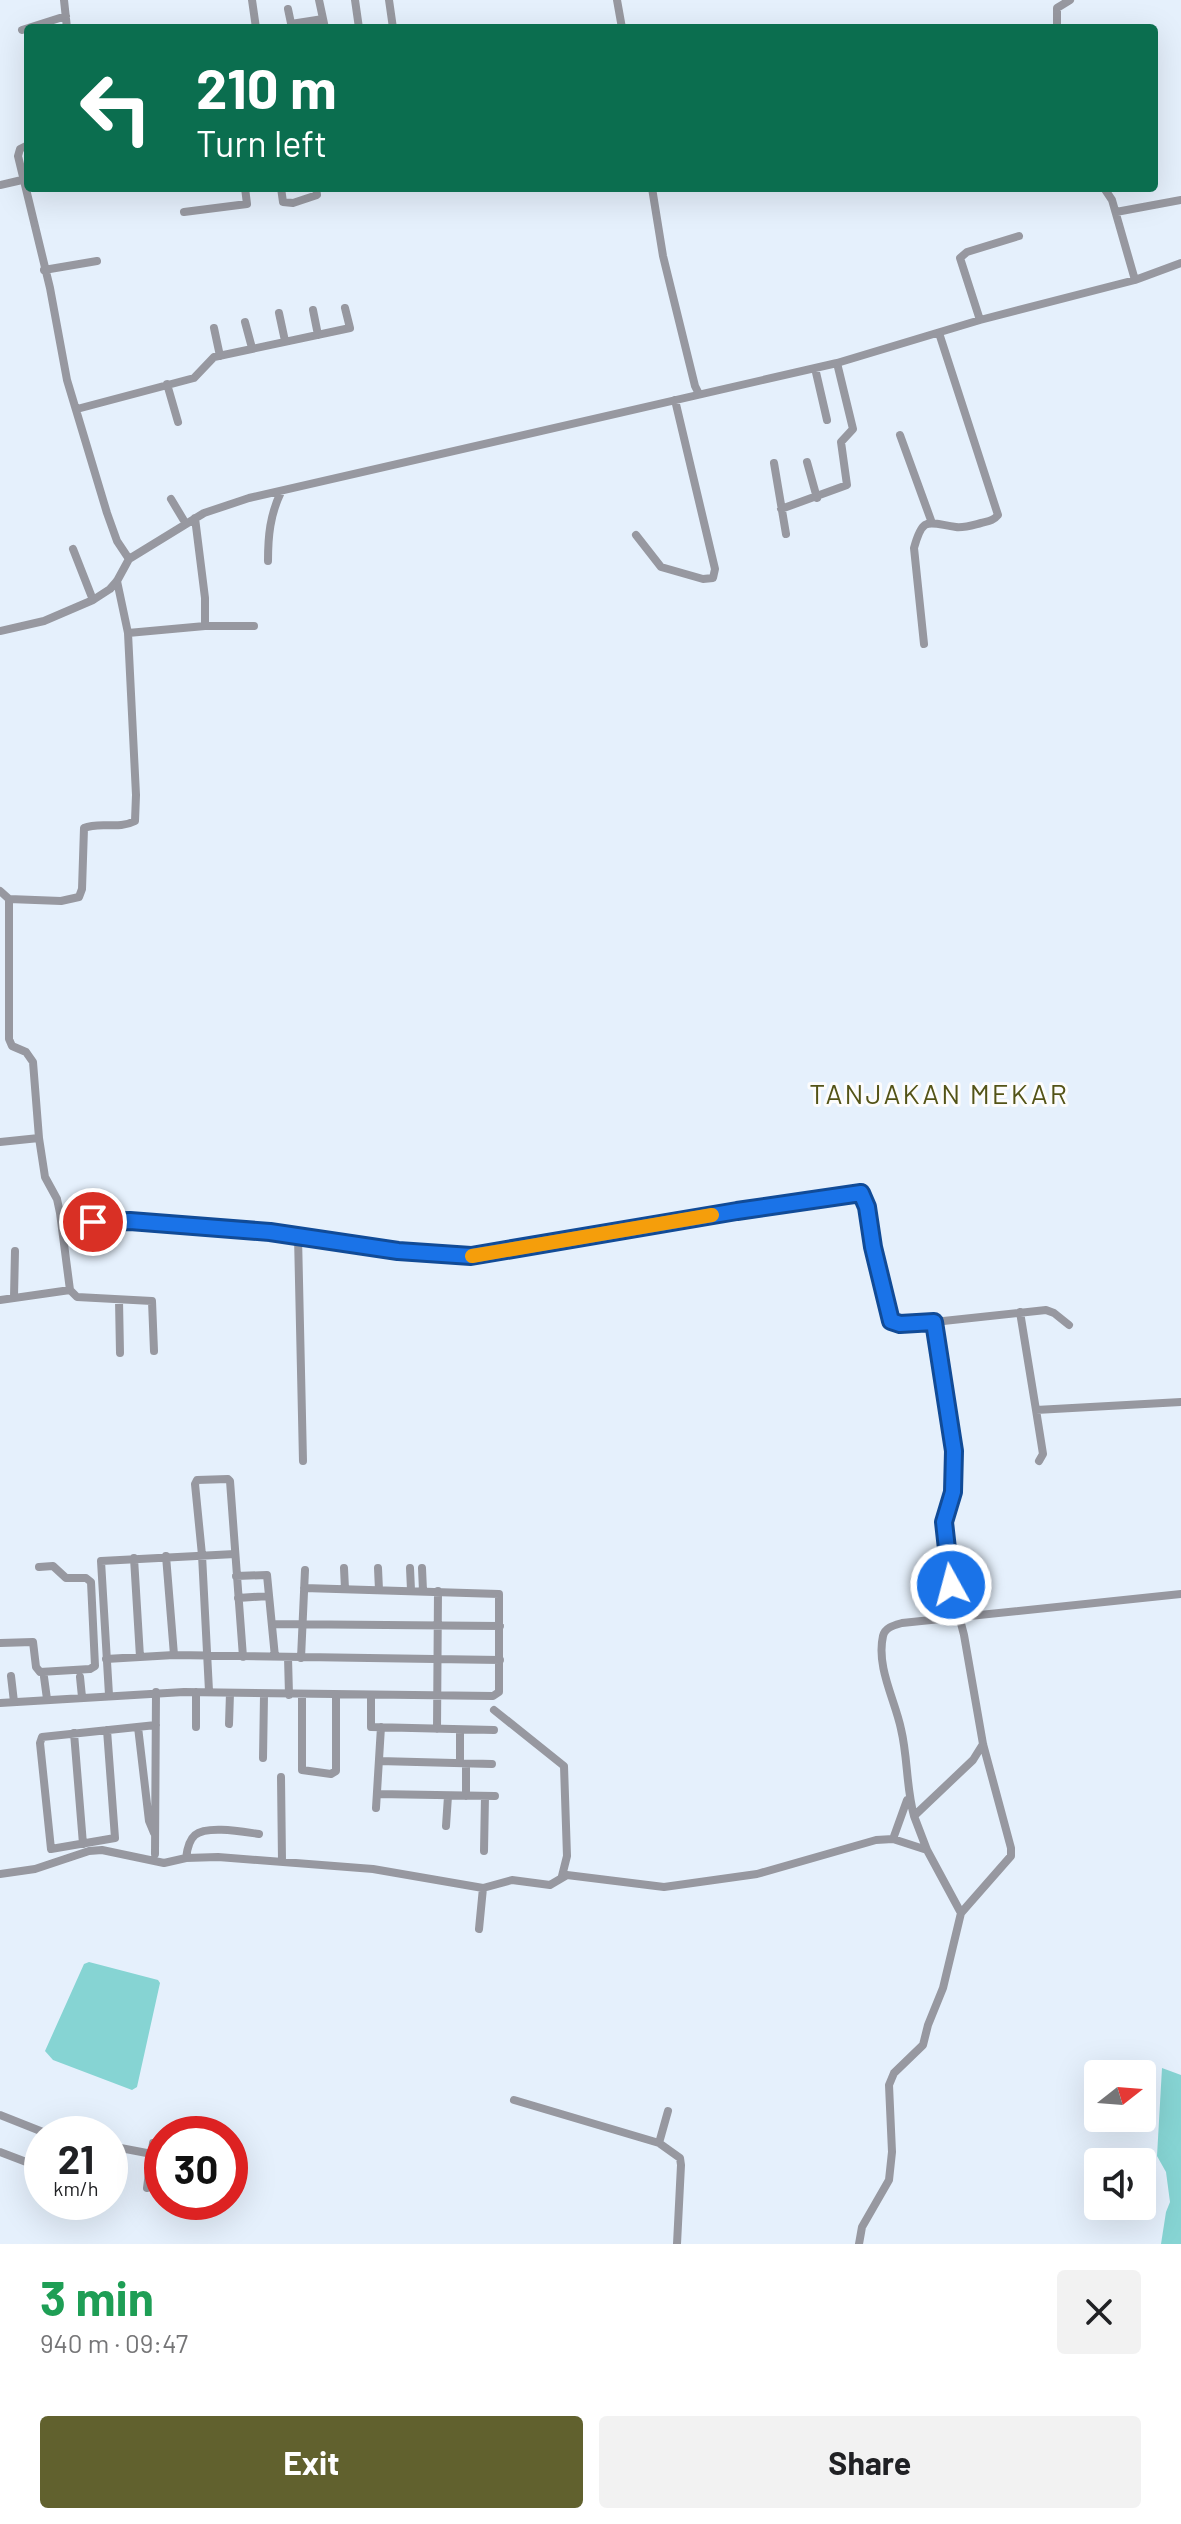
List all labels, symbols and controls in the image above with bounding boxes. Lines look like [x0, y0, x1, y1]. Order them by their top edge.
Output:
text: 210 m [196, 53, 337, 120]
icon: left [64, 56, 168, 160]
text: Turn left [196, 121, 327, 164]
district label: TANJAKAN MEKAR [809, 1076, 1069, 1110]
pin [59, 1188, 127, 1256]
icon: arrive [71, 1200, 115, 1244]
position arrow [909, 1543, 993, 1627]
north arrow [1084, 2060, 1156, 2132]
map controls [1084, 2060, 1156, 2220]
speed limit sign: 30 [144, 2116, 248, 2220]
text: 21 [58, 2134, 94, 2182]
button: sound [1084, 2148, 1156, 2220]
text: km/h [53, 2176, 99, 2200]
text: 3 min [40, 2268, 154, 2326]
button: close [1057, 2270, 1141, 2354]
text: 940 m · 09:47 [40, 2327, 188, 2358]
button: Exit [40, 2416, 583, 2508]
button: Share [599, 2416, 1141, 2508]

